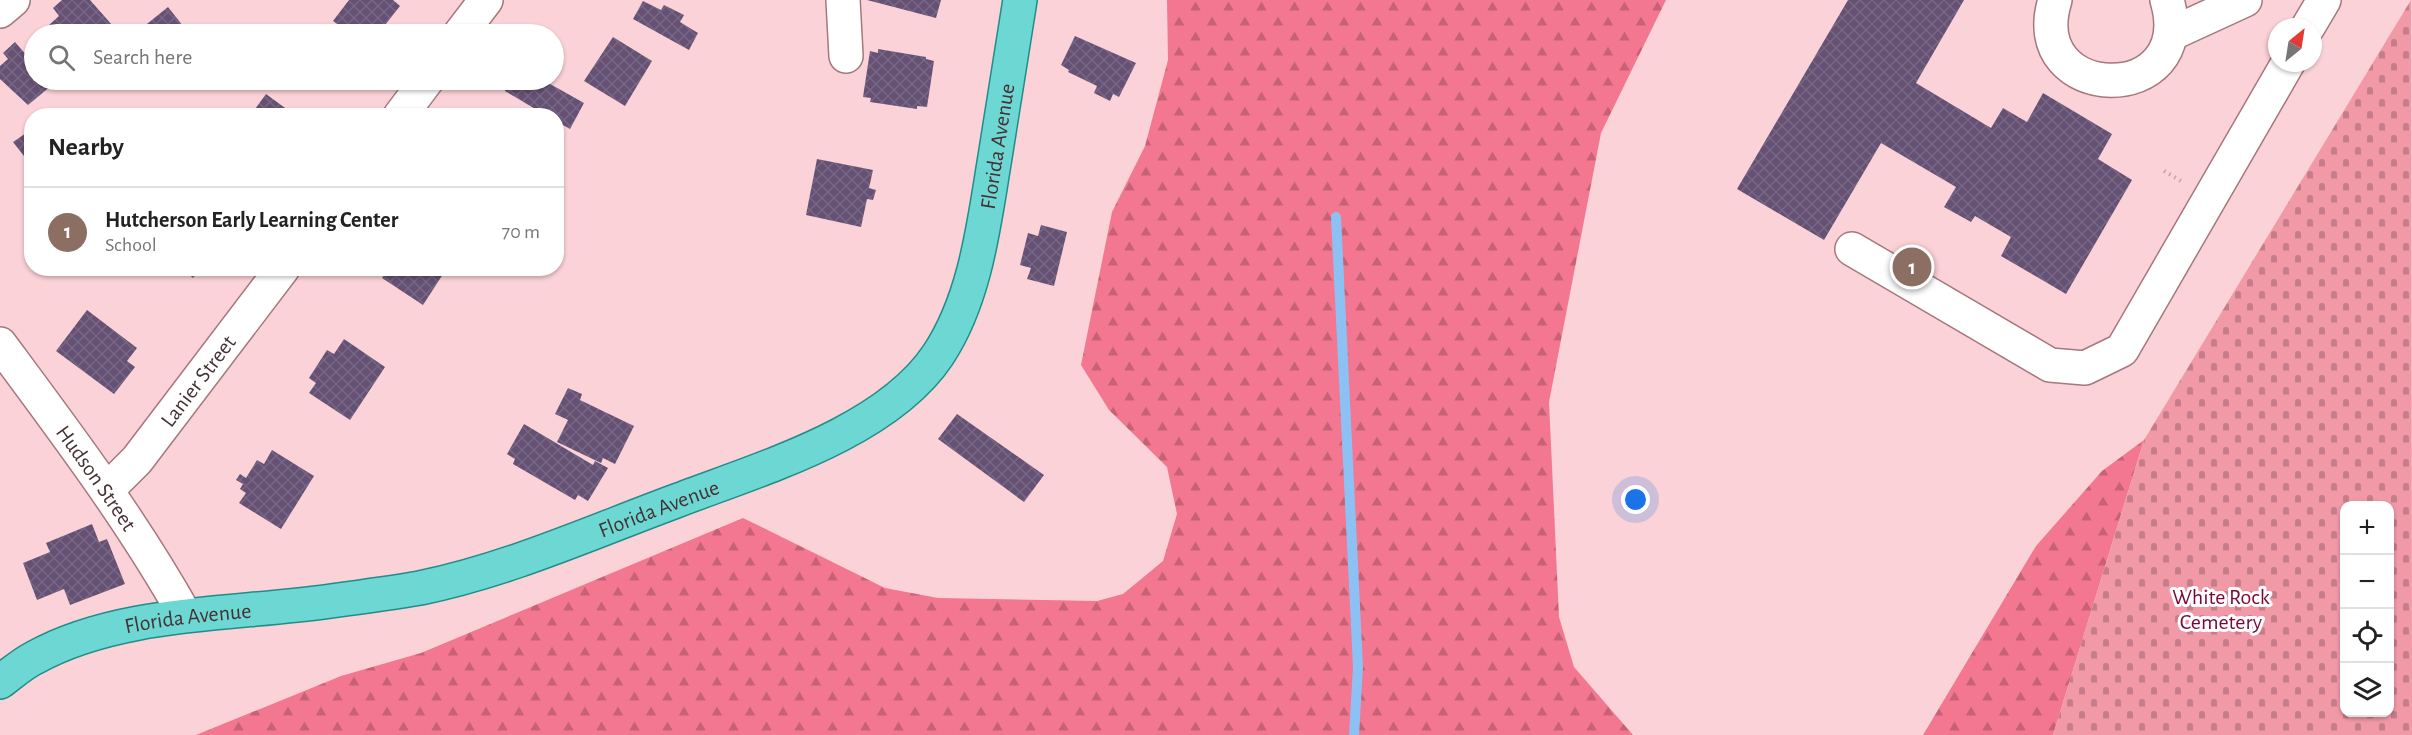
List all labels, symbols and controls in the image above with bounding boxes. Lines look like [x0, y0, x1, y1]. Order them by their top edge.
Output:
north arrow [2268, 18, 2322, 72]
search box [24, 24, 564, 90]
icon: search [45, 41, 78, 74]
text: Search here [93, 46, 192, 68]
street label: Florida Avenue [977, 82, 1019, 211]
text: Nearby [48, 134, 124, 160]
text: Hutcherson Early Learning Center [105, 209, 398, 231]
text: 1 [64, 222, 71, 242]
text: 70 m [502, 222, 540, 242]
text: School [105, 235, 157, 255]
pin: 1 [1892, 244, 1932, 290]
street label: Lanier Street [157, 331, 240, 431]
street label: Hudson Street [52, 421, 140, 535]
street label: Florida Avenue [595, 476, 722, 542]
your location [1621, 485, 1650, 514]
map controls [2340, 501, 2394, 717]
button: + [2340, 501, 2394, 555]
button: − [2340, 555, 2394, 609]
park label: White Rock Cemetery [2172, 586, 2270, 633]
street label: Florida Avenue [123, 600, 252, 637]
button: locate [2340, 609, 2394, 663]
button: layers [2340, 663, 2394, 717]

